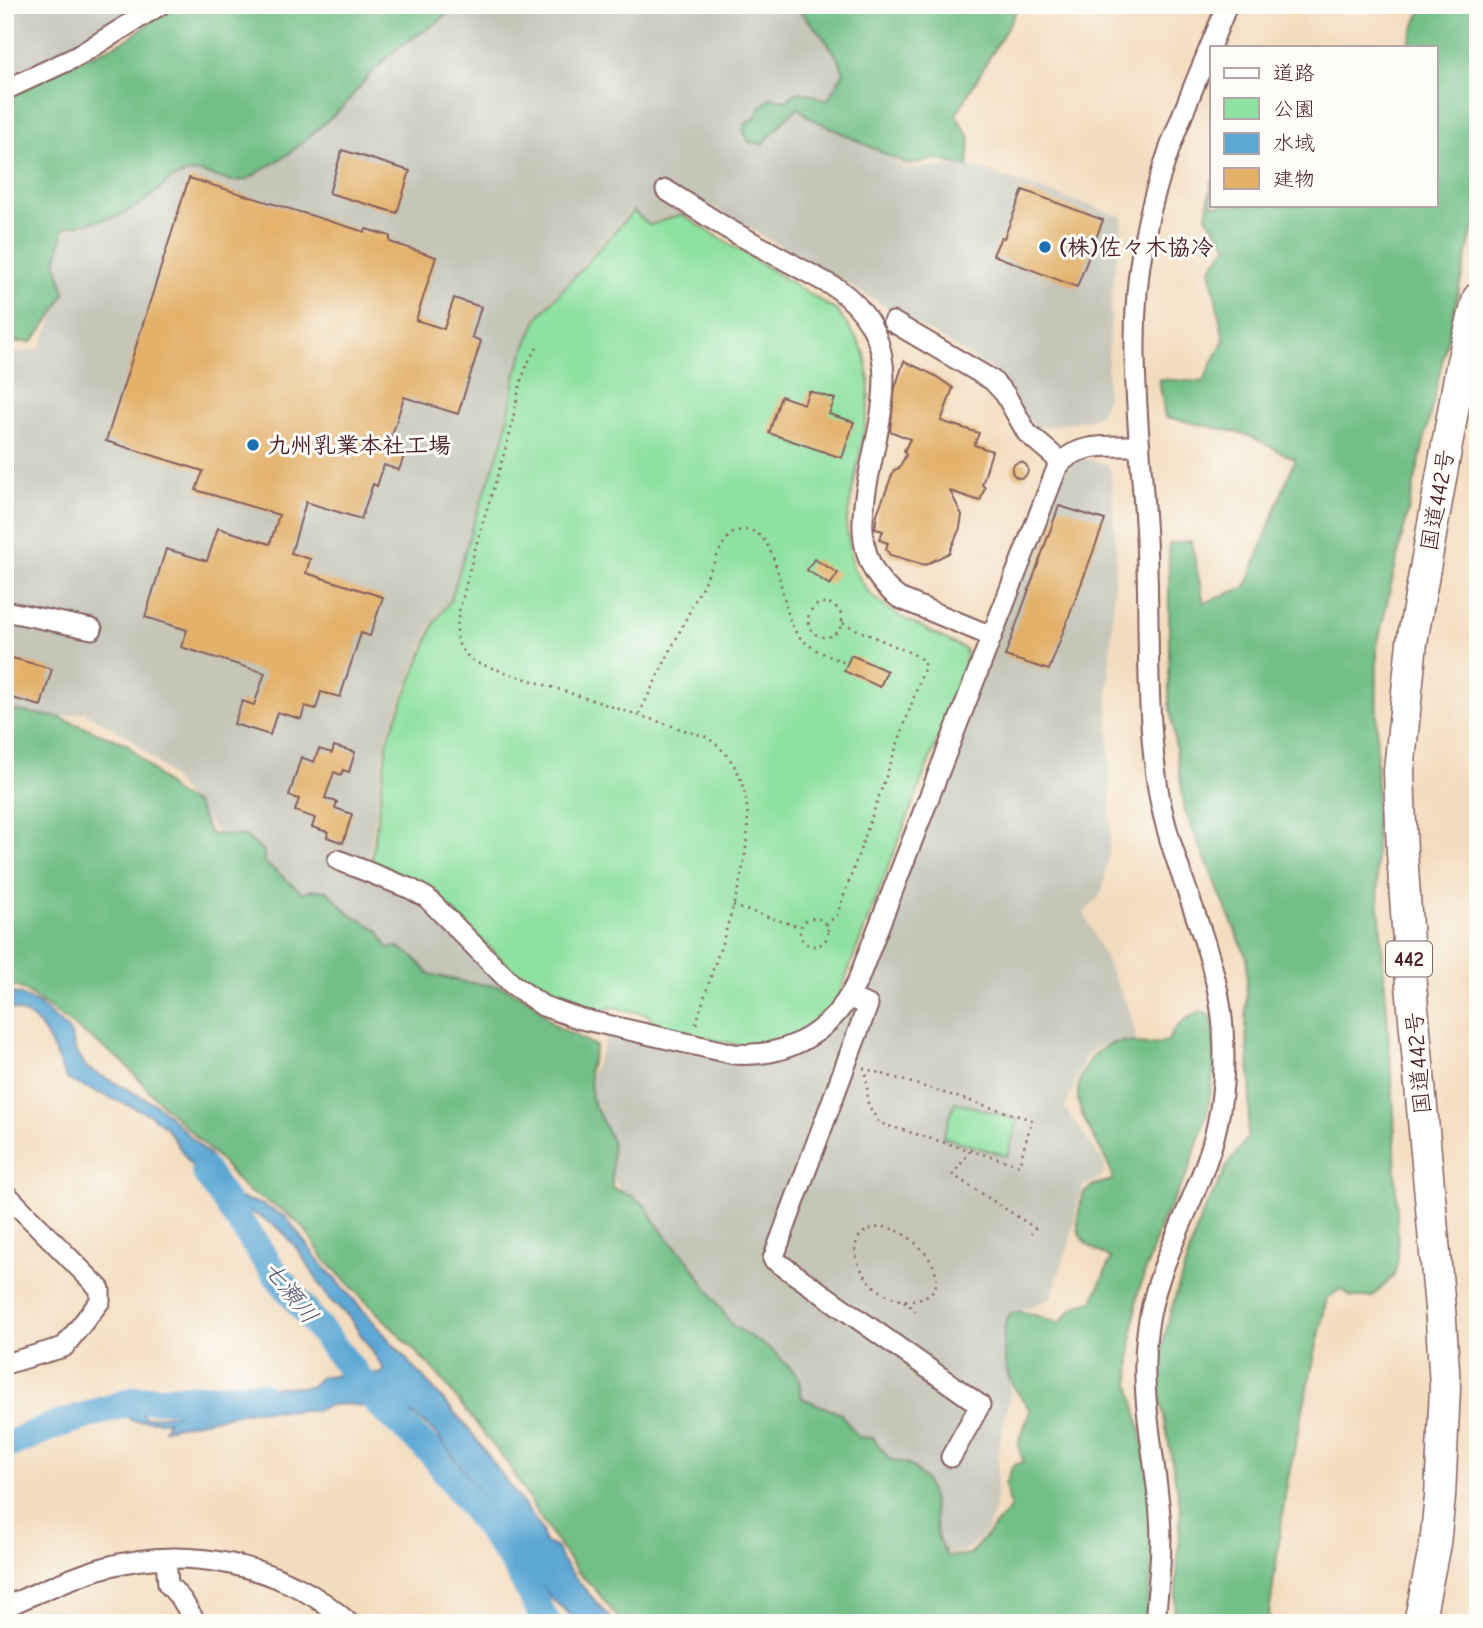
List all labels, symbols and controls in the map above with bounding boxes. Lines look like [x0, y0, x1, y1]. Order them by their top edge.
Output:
legend [1210, 46, 1438, 206]
text: 道路 [1273, 61, 1315, 85]
text: 公園 [1273, 97, 1315, 121]
text: 水域 [1273, 131, 1315, 155]
text: 建物 [1273, 167, 1315, 191]
place label: (株)佐々木協冷 [1059, 234, 1213, 261]
marker: (株)佐々木協冷 [1037, 239, 1053, 255]
place label: 九州乳業本社工場 [267, 432, 451, 459]
marker: 九州乳業本社工場 [245, 437, 261, 453]
street label: 国道442号 [1415, 447, 1460, 553]
road number: 442 [1386, 942, 1432, 976]
street label: 国道442号 [1401, 1010, 1436, 1116]
water label: 七瀬川 [258, 1255, 324, 1329]

